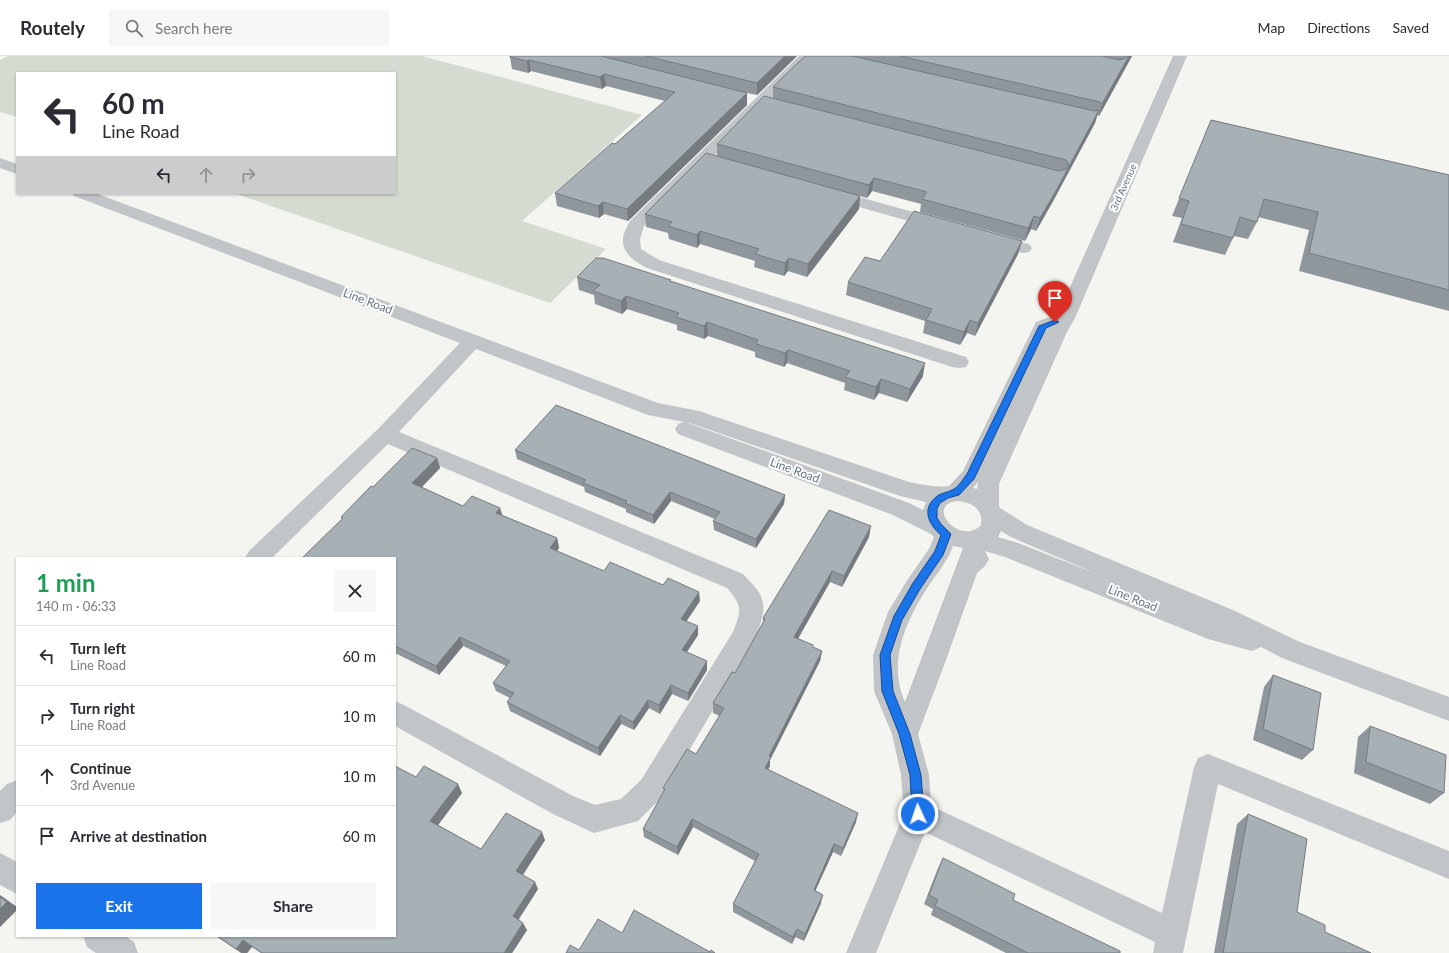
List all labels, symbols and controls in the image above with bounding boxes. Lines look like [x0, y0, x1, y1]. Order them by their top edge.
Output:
search box [109, 10, 389, 46]
text: Routely [20, 16, 85, 39]
icon: search [123, 17, 145, 39]
text: Search here [155, 19, 232, 37]
text: Map [1258, 19, 1285, 36]
text: Directions [1307, 19, 1370, 36]
text: Saved [1392, 19, 1429, 36]
text: 60 m [102, 86, 165, 120]
icon: left [36, 88, 88, 140]
text: Line Road [102, 120, 180, 142]
street label: 3rd Avenue [1107, 162, 1139, 212]
icon: left [153, 164, 175, 186]
icon: ahead [195, 164, 217, 186]
icon: right [237, 164, 259, 186]
pin [1038, 281, 1072, 322]
street label: Line Road [341, 285, 395, 317]
icon: arrive [1044, 287, 1066, 309]
street label: Line Road [768, 454, 822, 486]
text: 1 min [36, 568, 96, 597]
button: close [334, 570, 376, 612]
street label: Line Road [1106, 581, 1160, 615]
text: 140 m · 06:33 [36, 598, 116, 614]
text: Turn left [70, 639, 126, 657]
icon: left [36, 645, 58, 667]
text: 60 m [342, 647, 376, 665]
text: Line Road [70, 657, 126, 673]
text: Turn right [70, 699, 135, 717]
icon: right [36, 705, 58, 727]
text: 10 m [342, 707, 376, 725]
text: Line Road [70, 717, 126, 733]
text: Continue [70, 759, 131, 777]
icon: ahead [36, 765, 58, 787]
text: 10 m [342, 767, 376, 785]
text: 3rd Avenue [70, 777, 135, 793]
position arrow [897, 793, 939, 835]
icon: arrive [36, 825, 58, 847]
text: Arrive at destination [70, 827, 207, 845]
text: 60 m [342, 827, 376, 845]
button: Exit [36, 883, 202, 929]
button: Share [210, 883, 376, 929]

